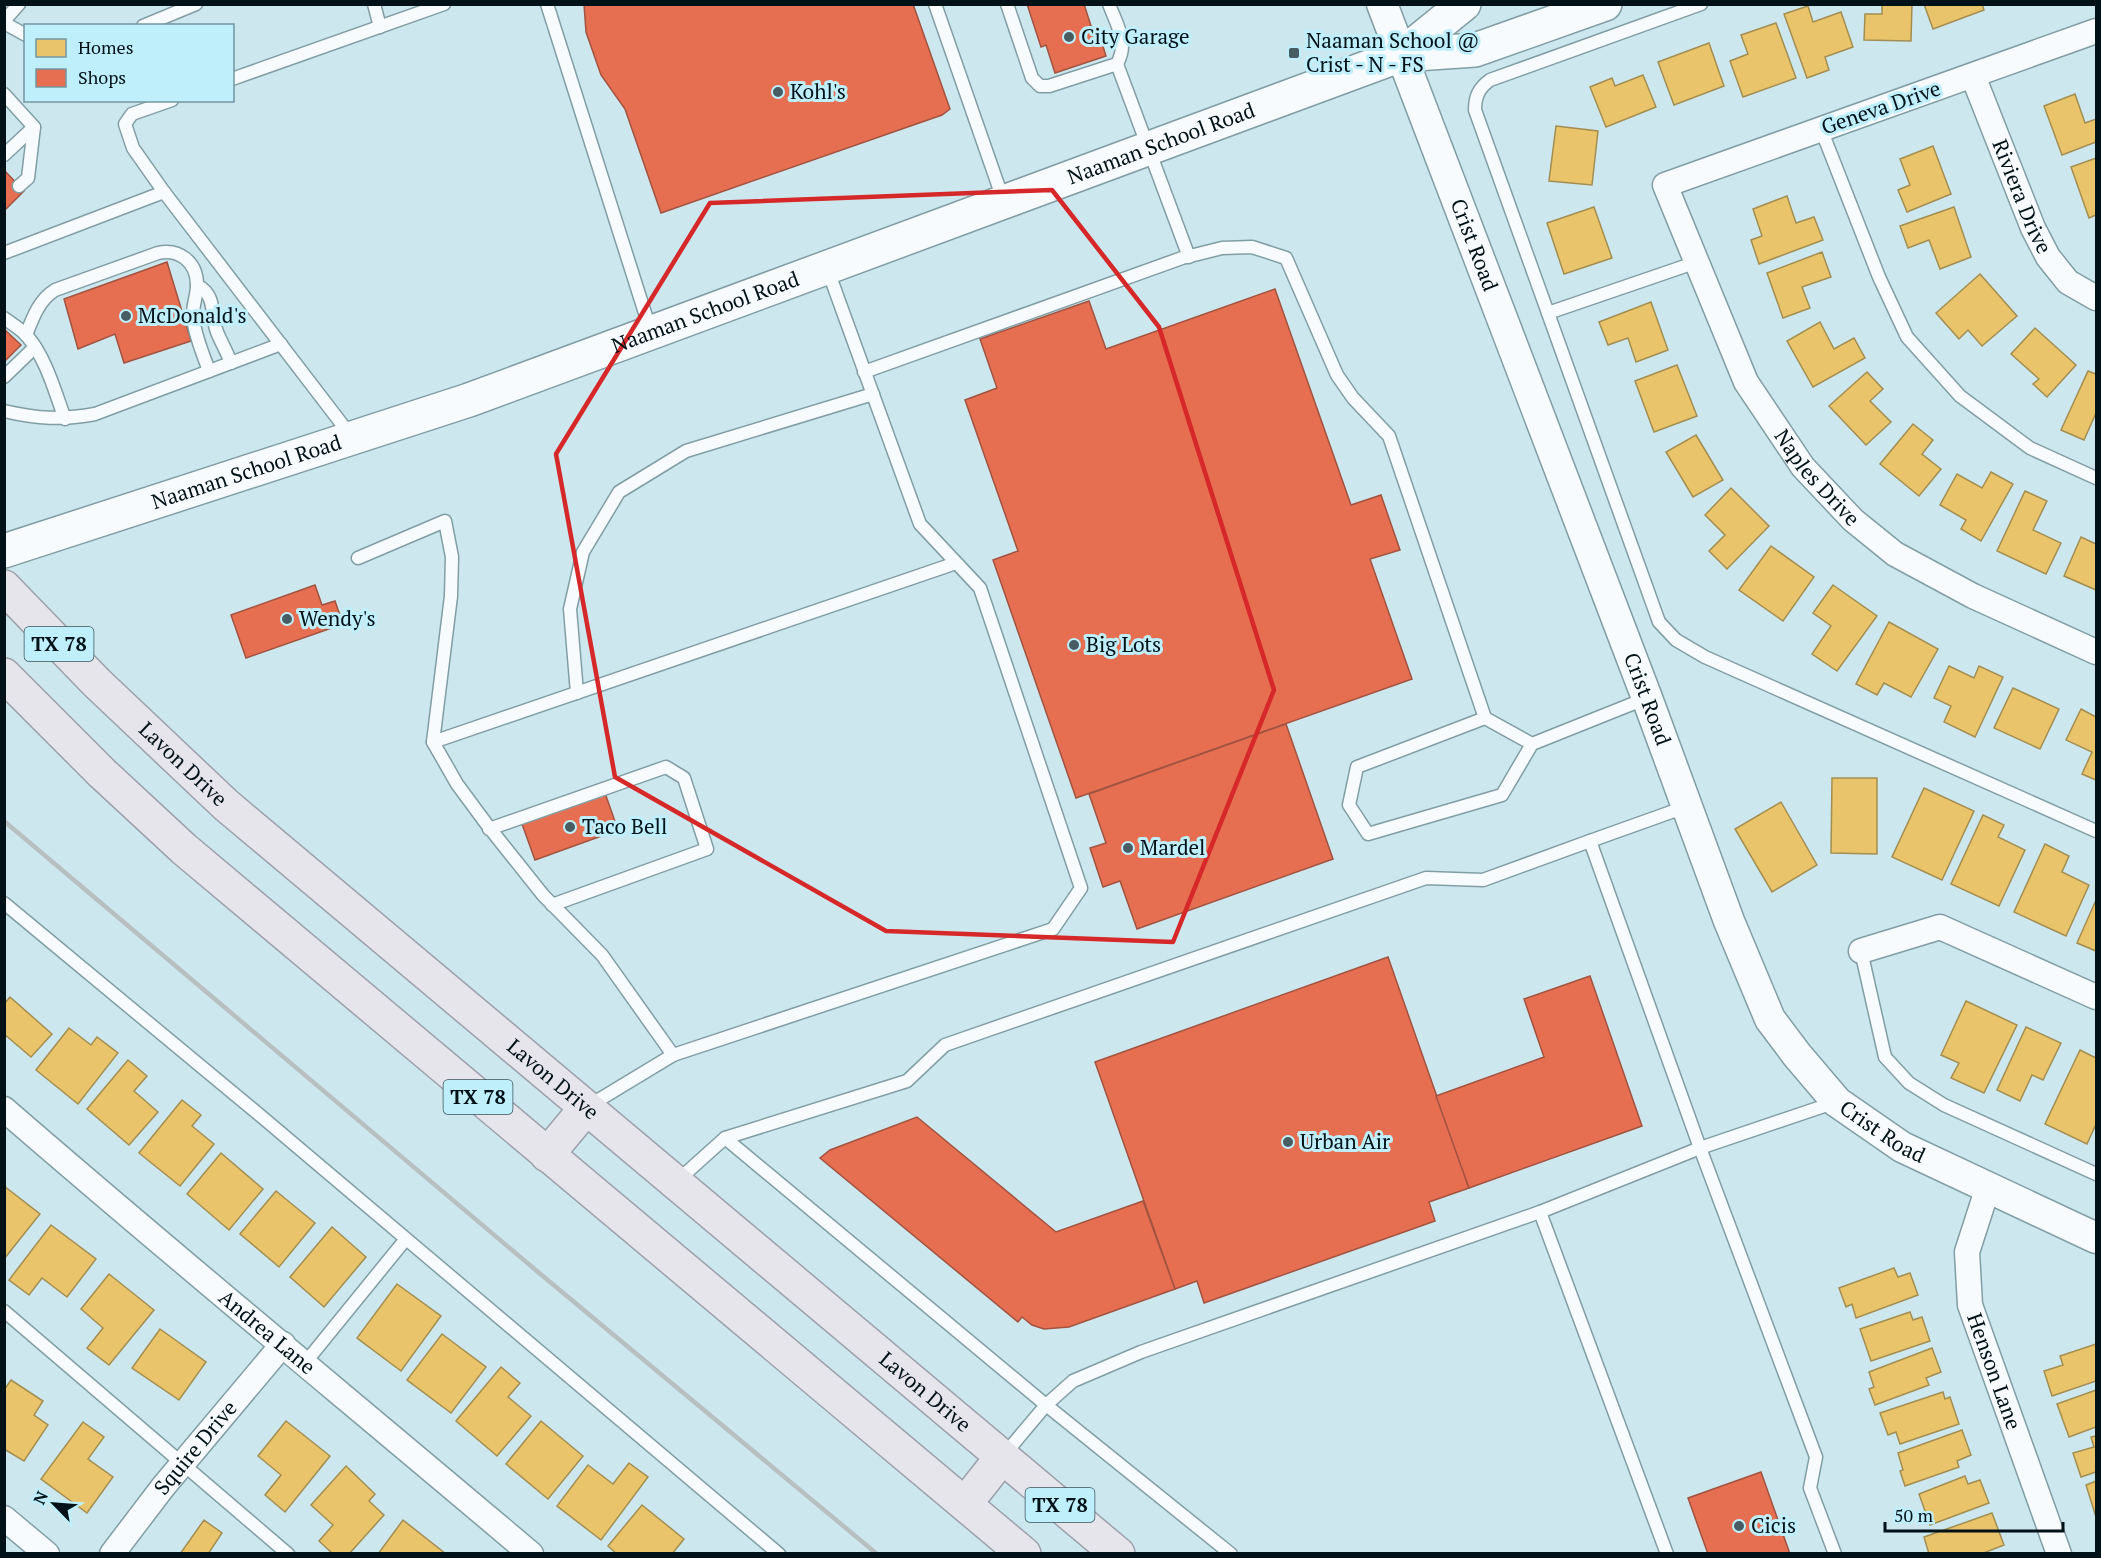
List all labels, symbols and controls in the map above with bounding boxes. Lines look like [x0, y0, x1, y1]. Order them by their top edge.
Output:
place label: City Garage [1081, 22, 1190, 50]
legend [24, 24, 234, 102]
place label: Naaman School @ Crist - N - FS [1306, 26, 1479, 78]
marker: City Garage [1062, 30, 1076, 44]
text: Homes [78, 35, 133, 59]
marker: Naaman School @ Crist - N - FS [1287, 46, 1301, 60]
text: Shops [78, 65, 126, 89]
street label: Geneva Drive [1817, 74, 1944, 140]
place label: Kohl's [790, 77, 846, 105]
marker: Kohl's [771, 85, 785, 99]
street label: Naaman School Road [1063, 95, 1259, 190]
street label: Riviera Drive [1986, 135, 2059, 258]
street label: Crist Road [1445, 194, 1505, 295]
street label: Naaman School Road [607, 264, 803, 359]
place label: McDonald's [138, 301, 247, 329]
marker: McDonald's [119, 309, 133, 323]
street label: Naples Drive [1768, 423, 1866, 532]
street label: Naaman School Road [148, 427, 345, 515]
place label: Wendy's [299, 604, 376, 632]
marker: Wendy's [280, 612, 294, 626]
road number: TX 78 [25, 627, 94, 661]
place label: Big Lots [1086, 630, 1161, 658]
marker: Big Lots [1067, 638, 1081, 652]
street label: Crist Road [1618, 648, 1678, 749]
street label: Lavon Drive [133, 715, 234, 812]
place label: Taco Bell [582, 812, 667, 840]
marker: Taco Bell [563, 820, 577, 834]
place label: Mardel [1140, 833, 1205, 861]
marker: Mardel [1121, 841, 1135, 855]
street label: Lavon Drive [502, 1032, 605, 1125]
road number: TX 78 [444, 1080, 512, 1114]
street label: Crist Road [1835, 1093, 1930, 1169]
place label: Urban Air [1300, 1127, 1390, 1155]
marker: Urban Air [1281, 1135, 1295, 1149]
street label: Andrea Lane [213, 1283, 322, 1380]
street label: Henson Lane [1961, 1309, 2028, 1433]
street label: Lavon Drive [874, 1345, 977, 1438]
street label: Squire Drive [147, 1394, 243, 1500]
north arrow [24, 1474, 84, 1534]
text: N [28, 1488, 53, 1508]
road number: TX 78 [1026, 1488, 1094, 1522]
scale bar [1885, 1495, 2064, 1533]
text: 50 m [1894, 1503, 1934, 1527]
place label: Cicis [1751, 1511, 1796, 1539]
marker: Cicis [1732, 1519, 1746, 1533]

